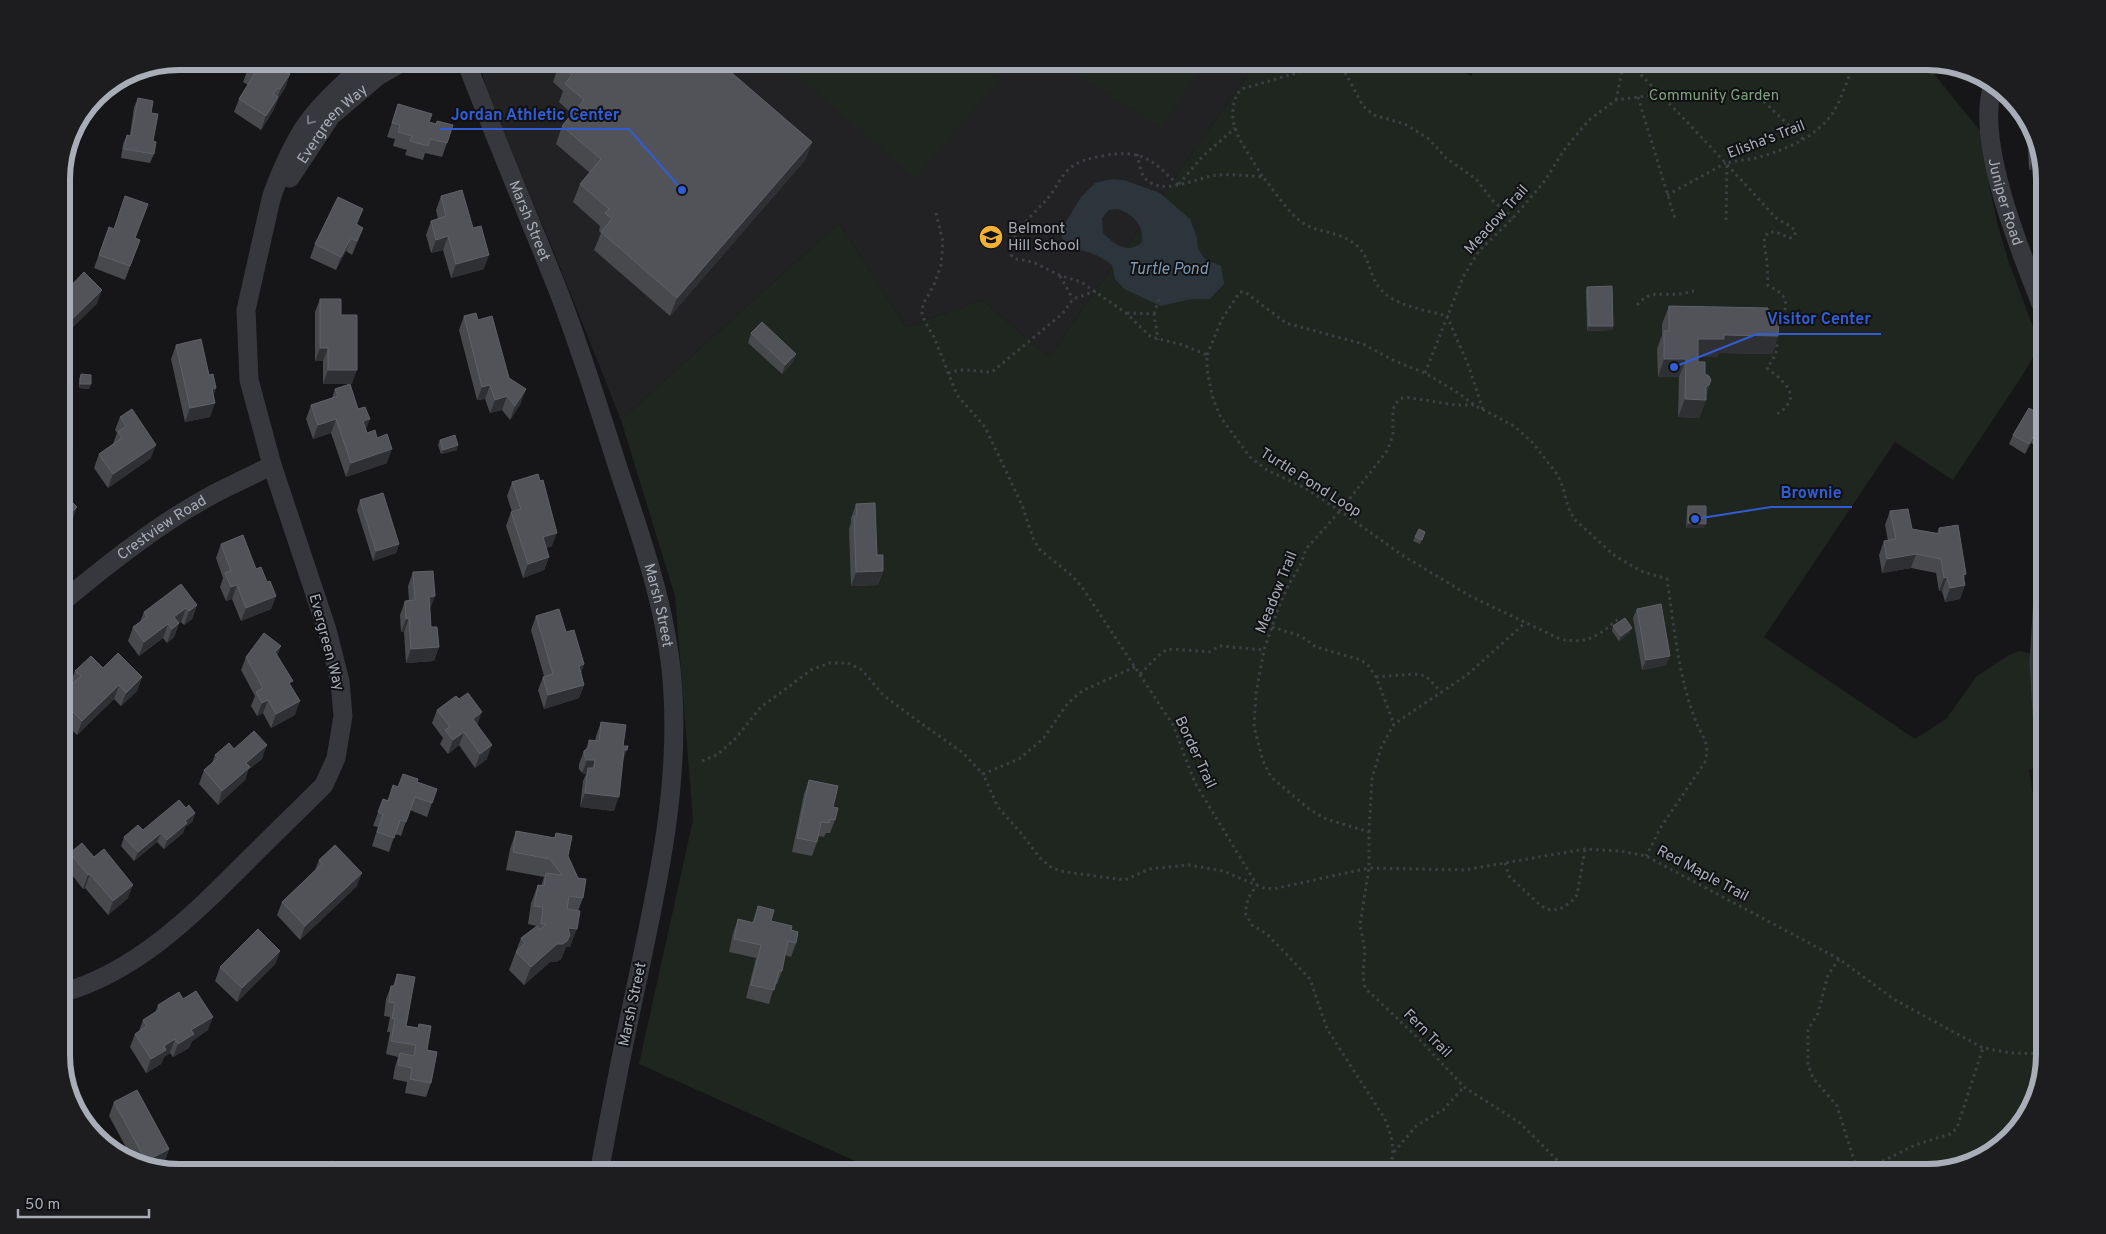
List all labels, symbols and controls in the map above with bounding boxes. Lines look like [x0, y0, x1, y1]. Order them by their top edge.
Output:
street label: Evergreen Way [294, 81, 372, 168]
park label: Community Garden [1649, 87, 1779, 106]
callout: Jordan Athletic Center [440, 98, 629, 129]
text: Jordan Athletic Center [451, 106, 620, 126]
one-way arrow [307, 115, 316, 125]
street label: Elisha's Trail [1725, 117, 1808, 164]
street label: Juniper Road [1983, 157, 2026, 249]
street label: Marsh Street [503, 178, 553, 265]
street label: Meadow Trail [1461, 181, 1533, 259]
place label: Belmont Hill School [1008, 220, 1080, 256]
school or university icon: Belmont Hill School [978, 224, 1004, 250]
water label: Turtle Pond [1128, 260, 1209, 280]
callout: Visitor Center [1757, 303, 1881, 334]
text: Visitor Center [1767, 310, 1871, 330]
street label: Turtle Pond Loop [1256, 445, 1364, 522]
callout: Brownie [1771, 476, 1852, 507]
text: Brownie [1780, 484, 1842, 504]
street label: Crestview Road [114, 492, 210, 565]
street label: Meadow Trail [1252, 549, 1303, 637]
street label: Marsh Street [638, 561, 676, 649]
street label: Evergreen Way [303, 592, 348, 693]
street label: Border Trail [1170, 713, 1220, 792]
street label: Red Maple Trail [1653, 842, 1752, 907]
street label: Marsh Street [615, 960, 652, 1048]
street label: Fern Trail [1399, 1006, 1455, 1062]
scale bar [18, 1186, 149, 1218]
text: 50 m [25, 1196, 60, 1215]

